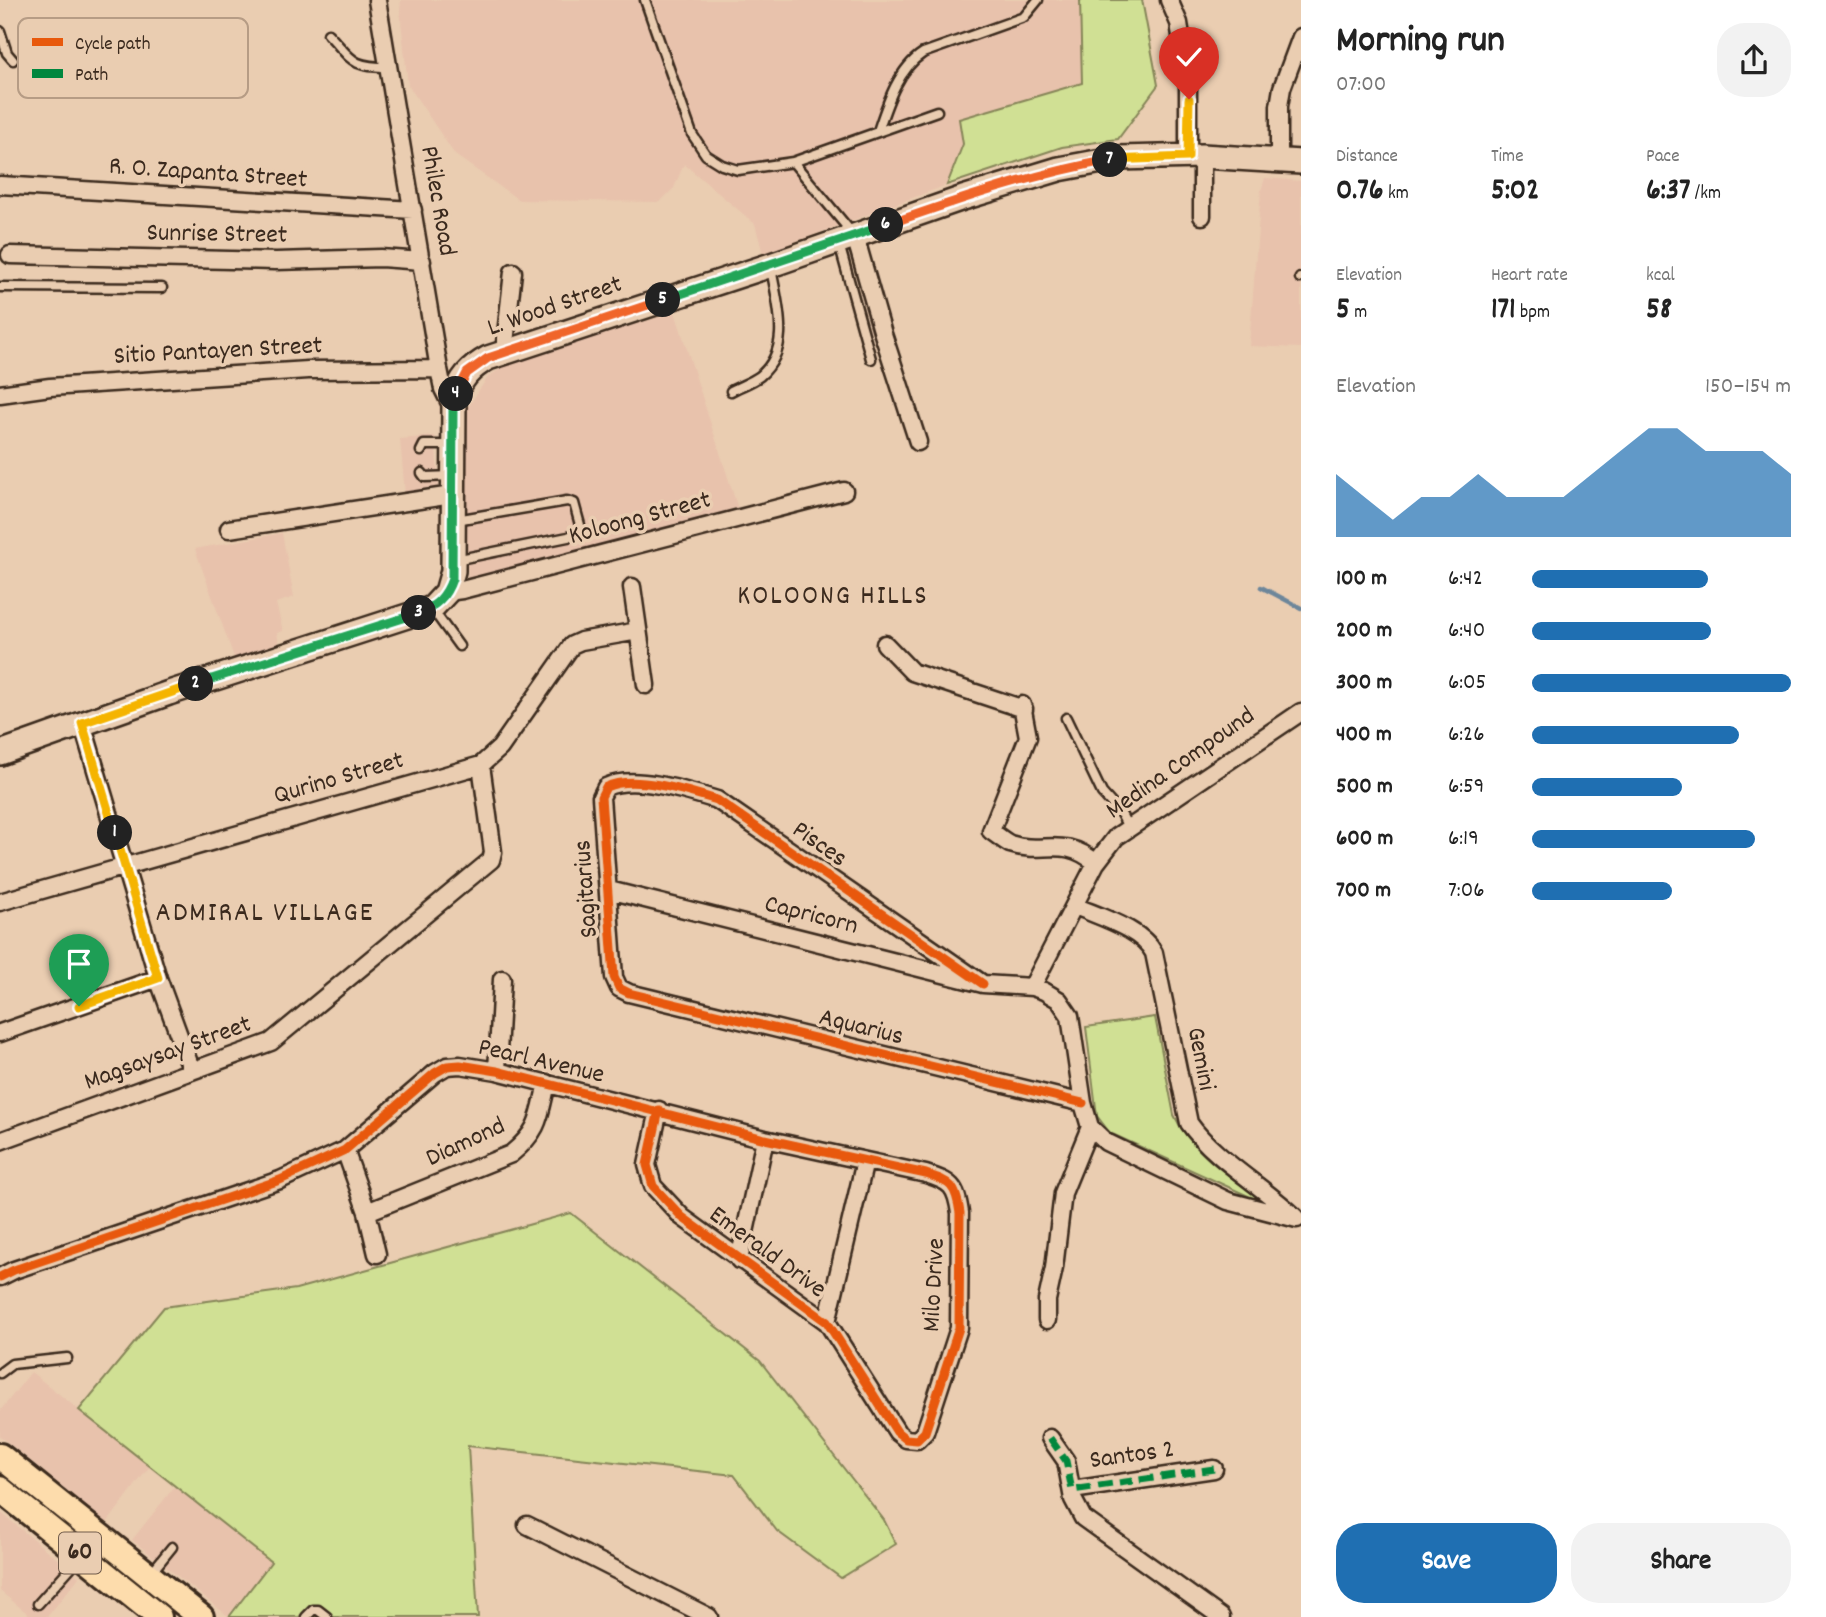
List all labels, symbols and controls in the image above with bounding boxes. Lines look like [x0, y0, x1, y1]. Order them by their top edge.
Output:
text: Morning run [1336, 15, 1505, 70]
legend [18, 18, 248, 98]
button: share [1717, 23, 1791, 97]
pin [1159, 27, 1219, 99]
text: Cycle path [75, 32, 150, 59]
icon: check [1170, 38, 1208, 76]
text: Path [75, 63, 108, 90]
text: 07:00 [1336, 69, 1386, 102]
pin: 7 [1092, 142, 1128, 178]
street label: Philec Road [409, 143, 465, 259]
text: Distance [1336, 144, 1398, 171]
text: Time [1491, 144, 1524, 171]
text: Pace [1646, 144, 1680, 171]
text: 7 [1106, 146, 1113, 173]
street label: R. O. Zapanta Street [107, 149, 309, 199]
text: 0.76 [1336, 171, 1384, 214]
text: 5:02 [1491, 171, 1539, 214]
text: 6:37 [1646, 171, 1691, 214]
text: km [1384, 181, 1409, 208]
text: /km [1691, 181, 1721, 208]
pin: 6 [868, 208, 903, 243]
text: 6 [881, 211, 890, 238]
street label: Sunrise Street [146, 215, 288, 255]
text: Elevation [1336, 263, 1402, 290]
text: Heart rate [1491, 263, 1568, 290]
text: kcal [1646, 263, 1675, 290]
street label: L. Wood Street [483, 267, 628, 347]
pin: 5 [646, 282, 680, 318]
text: 5 [658, 286, 667, 313]
text: 5 [1336, 290, 1350, 333]
text: 171 [1491, 290, 1516, 333]
text: 58 [1646, 290, 1672, 333]
text: m [1350, 300, 1367, 327]
text: bpm [1516, 300, 1550, 327]
street label: Sitio Pantayen Street [113, 328, 324, 376]
text: Elevation [1336, 371, 1416, 404]
text: 150–154 m [1705, 371, 1791, 404]
pin: 4 [438, 376, 474, 412]
text: 4 [452, 380, 459, 407]
street label: Koloong Street [565, 482, 715, 556]
text: 100 m [1336, 563, 1387, 596]
text: 6:42 [1448, 563, 1483, 596]
district label: KOLOONG HILLS [737, 578, 929, 618]
pin: 3 [402, 596, 436, 630]
text: 3 [414, 599, 423, 626]
text: 200 m [1336, 615, 1392, 648]
text: 6:40 [1448, 615, 1485, 648]
pin: 2 [178, 666, 214, 702]
text: 300 m [1336, 667, 1392, 700]
text: 6:05 [1448, 667, 1486, 700]
text: 2 [191, 670, 200, 697]
street label: Medina Compound [1099, 699, 1263, 829]
text: 400 m [1336, 719, 1392, 752]
text: 6:26 [1448, 719, 1484, 752]
street label: Qurino Street [270, 743, 409, 815]
text: 500 m [1336, 771, 1393, 804]
text: 6:59 [1448, 771, 1484, 804]
street label: Pisces [784, 813, 854, 877]
pin: 1 [97, 816, 132, 850]
text: 1 [112, 819, 117, 846]
text: 600 m [1336, 823, 1393, 856]
text: 6:19 [1448, 823, 1479, 856]
street label: Sagitarius [565, 839, 609, 939]
text: 700 m [1336, 875, 1391, 908]
text: 7:06 [1448, 875, 1484, 908]
street label: Capricorn [760, 887, 862, 945]
district label: ADMIRAL VILLAGE [156, 895, 374, 935]
pin [49, 934, 109, 1006]
icon: arrive [60, 945, 98, 983]
street label: Aquarius [815, 1000, 907, 1056]
street label: Magsaysay Street [79, 1007, 257, 1101]
street label: Gemini [1176, 1024, 1224, 1094]
street label: Pearl Avenue [474, 1030, 608, 1094]
street label: Diamond [420, 1108, 512, 1178]
street label: Emerald Drive [701, 1198, 833, 1308]
street label: Milo Drive [914, 1237, 956, 1333]
street label: Santos 2 [1087, 1432, 1177, 1480]
button: Save [1336, 1523, 1557, 1603]
button: Share [1571, 1523, 1791, 1603]
road number: 60 [59, 1532, 101, 1574]

